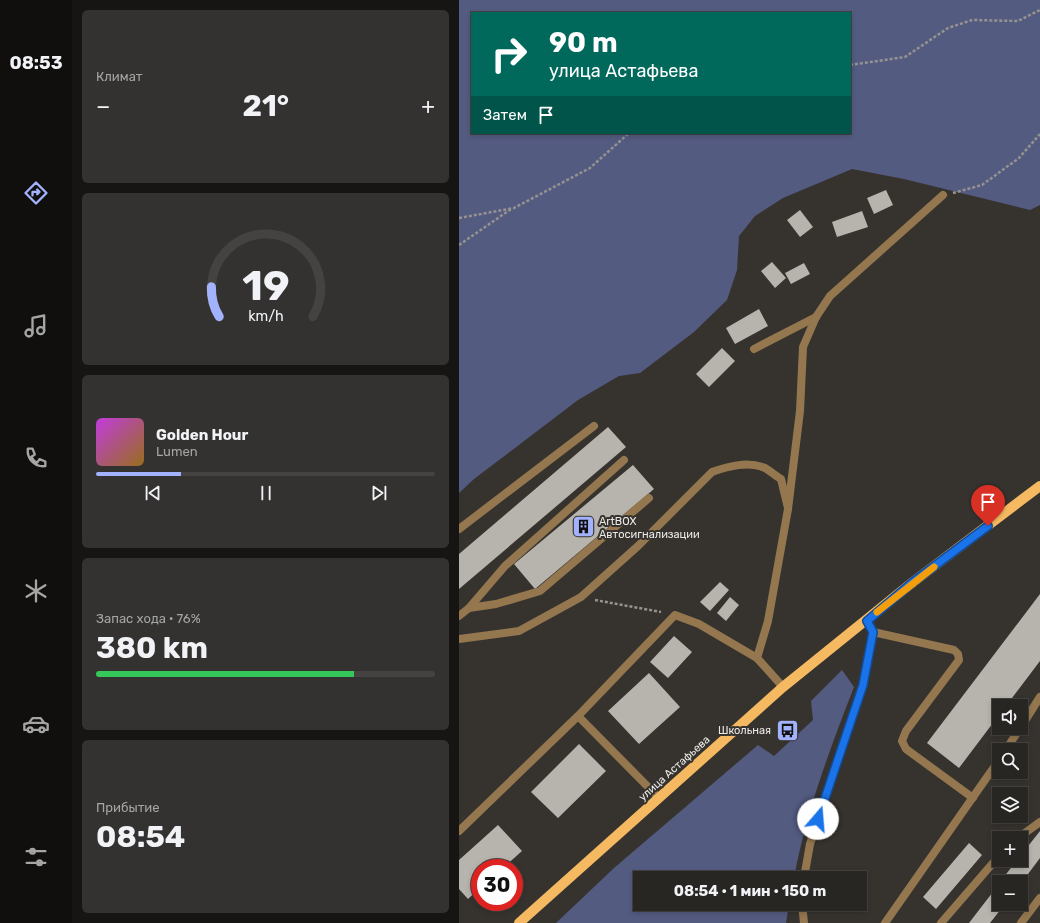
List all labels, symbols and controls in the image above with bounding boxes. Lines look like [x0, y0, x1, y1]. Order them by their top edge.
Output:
text: 90 m [549, 26, 618, 59]
icon: right [483, 28, 535, 80]
text: 08:53 [9, 52, 63, 74]
text: улица Астафьева [549, 60, 698, 82]
text: Климат [96, 69, 142, 84]
text: 21° [242, 88, 289, 124]
text: − [96, 93, 110, 120]
text: + [421, 93, 435, 120]
icon: arrive [535, 104, 557, 126]
text: Затем [483, 106, 527, 124]
icon: directions [22, 179, 50, 207]
text: 19 [242, 261, 289, 310]
text: km/h [248, 307, 283, 324]
icon: music [22, 312, 50, 340]
text: Golden Hour [156, 426, 248, 444]
icon: phone [22, 444, 50, 472]
text: Lumen [156, 444, 198, 459]
icon: previous [142, 482, 164, 504]
icon: pause [255, 482, 277, 504]
icon: next [368, 482, 390, 504]
pin [971, 485, 1005, 526]
icon: arrive [977, 491, 999, 513]
building icon: ArtBOX Автосигнализации [571, 514, 597, 540]
place label: ArtBOX Автосигнализации [599, 515, 700, 541]
icon: climate [22, 577, 50, 605]
text: Запас хода · 76% [96, 611, 201, 626]
text: 380 km [96, 630, 208, 666]
map controls [992, 699, 1028, 911]
button: sound [992, 699, 1028, 735]
icon: car [22, 710, 50, 738]
bus stop icon: Школьная [774, 717, 800, 743]
place label: Школьная [718, 724, 771, 737]
street label: улица Астафьева [636, 733, 713, 804]
button: search [992, 743, 1028, 779]
button: layers [992, 787, 1028, 823]
position arrow [797, 798, 839, 840]
text: Прибытие [96, 800, 160, 815]
text: 08:54 [96, 819, 185, 855]
button: + [992, 831, 1028, 867]
icon: filters [22, 843, 50, 871]
speed limit sign: 30 [471, 859, 523, 911]
button: − [992, 875, 1028, 911]
text: 08:54 · 1 мин · 150 m [674, 882, 826, 900]

